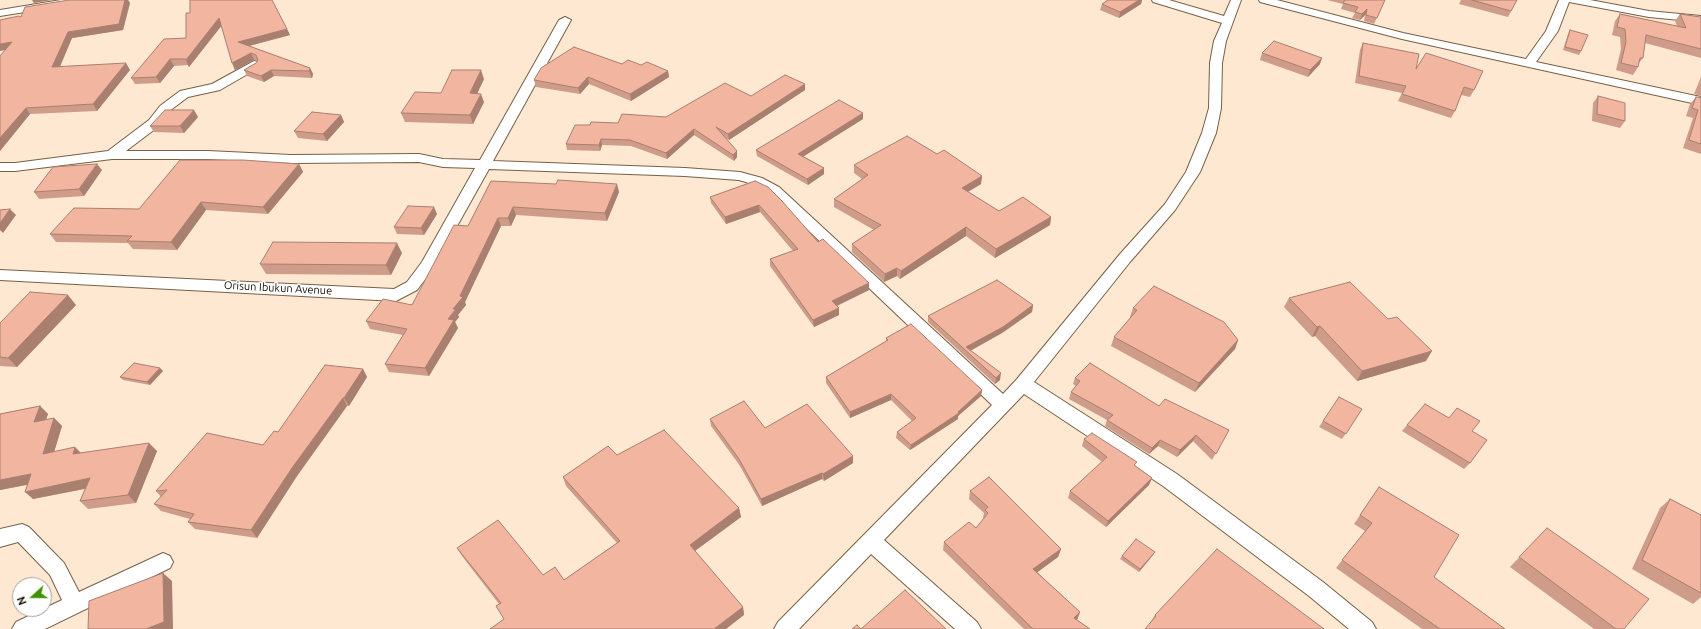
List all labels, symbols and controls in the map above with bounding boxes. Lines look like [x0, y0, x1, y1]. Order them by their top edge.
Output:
street label: Orisun Ibukun Avenue [224, 279, 332, 297]
north arrow [12, 577, 52, 617]
text: N [15, 595, 29, 607]

